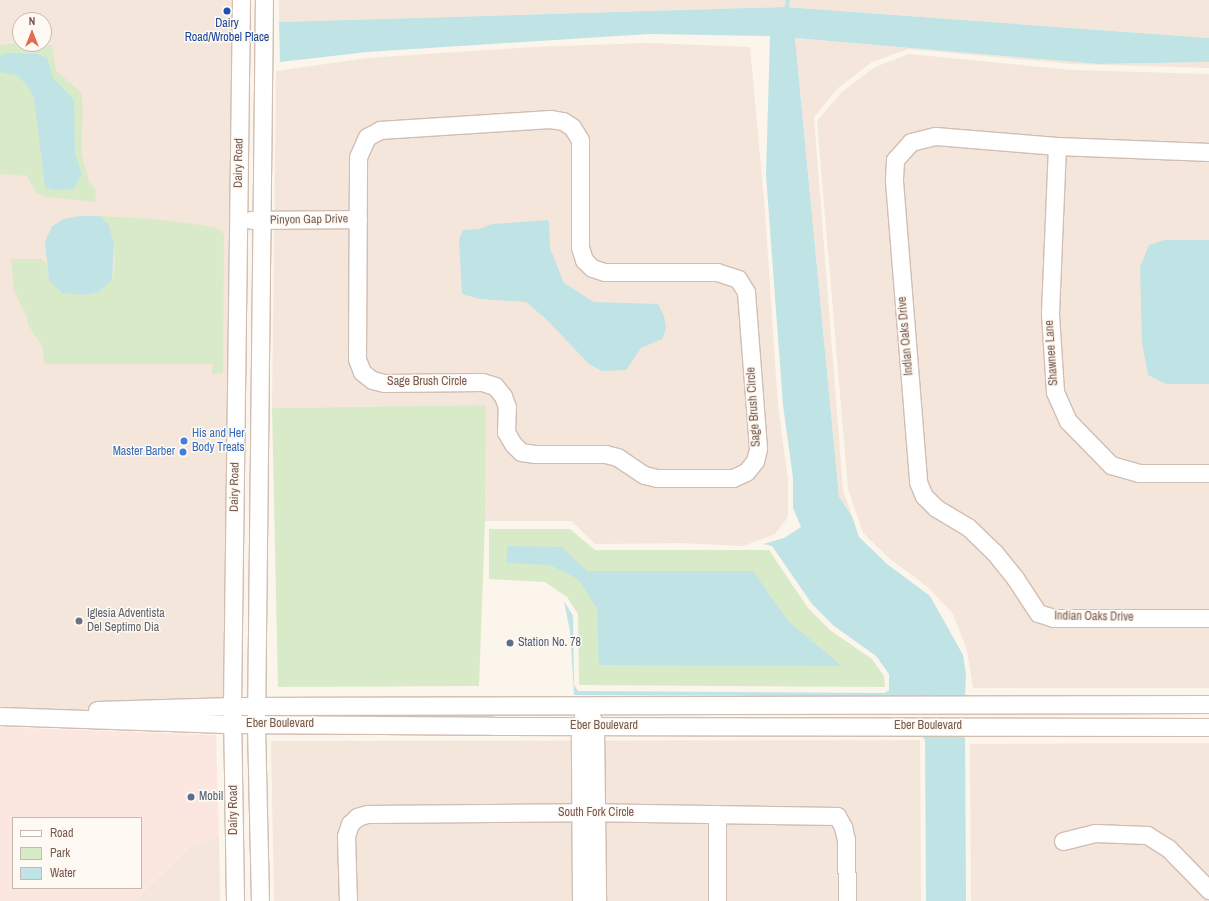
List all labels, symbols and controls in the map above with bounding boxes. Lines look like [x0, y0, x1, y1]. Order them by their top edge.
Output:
marker: Dairy Road/Wrobel Place [222, 6, 232, 16]
north arrow [12, 12, 52, 52]
text: N [29, 14, 35, 28]
place label: Dairy Road/Wrobel Place [185, 17, 269, 45]
street label: Dairy Road [231, 138, 247, 188]
street label: Pinyon Gap Drive [270, 212, 348, 228]
street label: Indian Oaks Drive [895, 296, 917, 376]
street label: Shawnee Lane [1043, 320, 1061, 386]
street label: Sage Brush Circle [744, 367, 764, 447]
street label: Sage Brush Circle [387, 375, 467, 389]
place label: His and Her Body Treats [192, 427, 245, 455]
marker: His and Her Body Treats [179, 436, 189, 446]
place label: Master Barber [113, 445, 175, 459]
marker: Master Barber [178, 447, 188, 457]
street label: Dairy Road [227, 462, 243, 512]
place label: Iglesia Adventista Del Septimo Dia [87, 607, 165, 635]
street label: Indian Oaks Drive [1054, 609, 1134, 625]
marker: Iglesia Adventista Del Septimo Dia [74, 616, 84, 626]
place label: Station No. 78 [518, 636, 581, 650]
marker: Station No. 78 [505, 638, 515, 648]
street label: Eber Boulevard [246, 717, 314, 731]
street label: Eber Boulevard [570, 719, 638, 733]
street label: Eber Boulevard [894, 719, 962, 733]
street label: Dairy Road [227, 785, 241, 835]
place label: Mobil [199, 790, 223, 804]
marker: Mobil [186, 792, 196, 802]
street label: South Fork Circle [558, 806, 634, 820]
legend [12, 817, 142, 889]
text: Road [50, 825, 74, 841]
text: Park [50, 845, 70, 861]
text: Water [50, 865, 76, 881]

